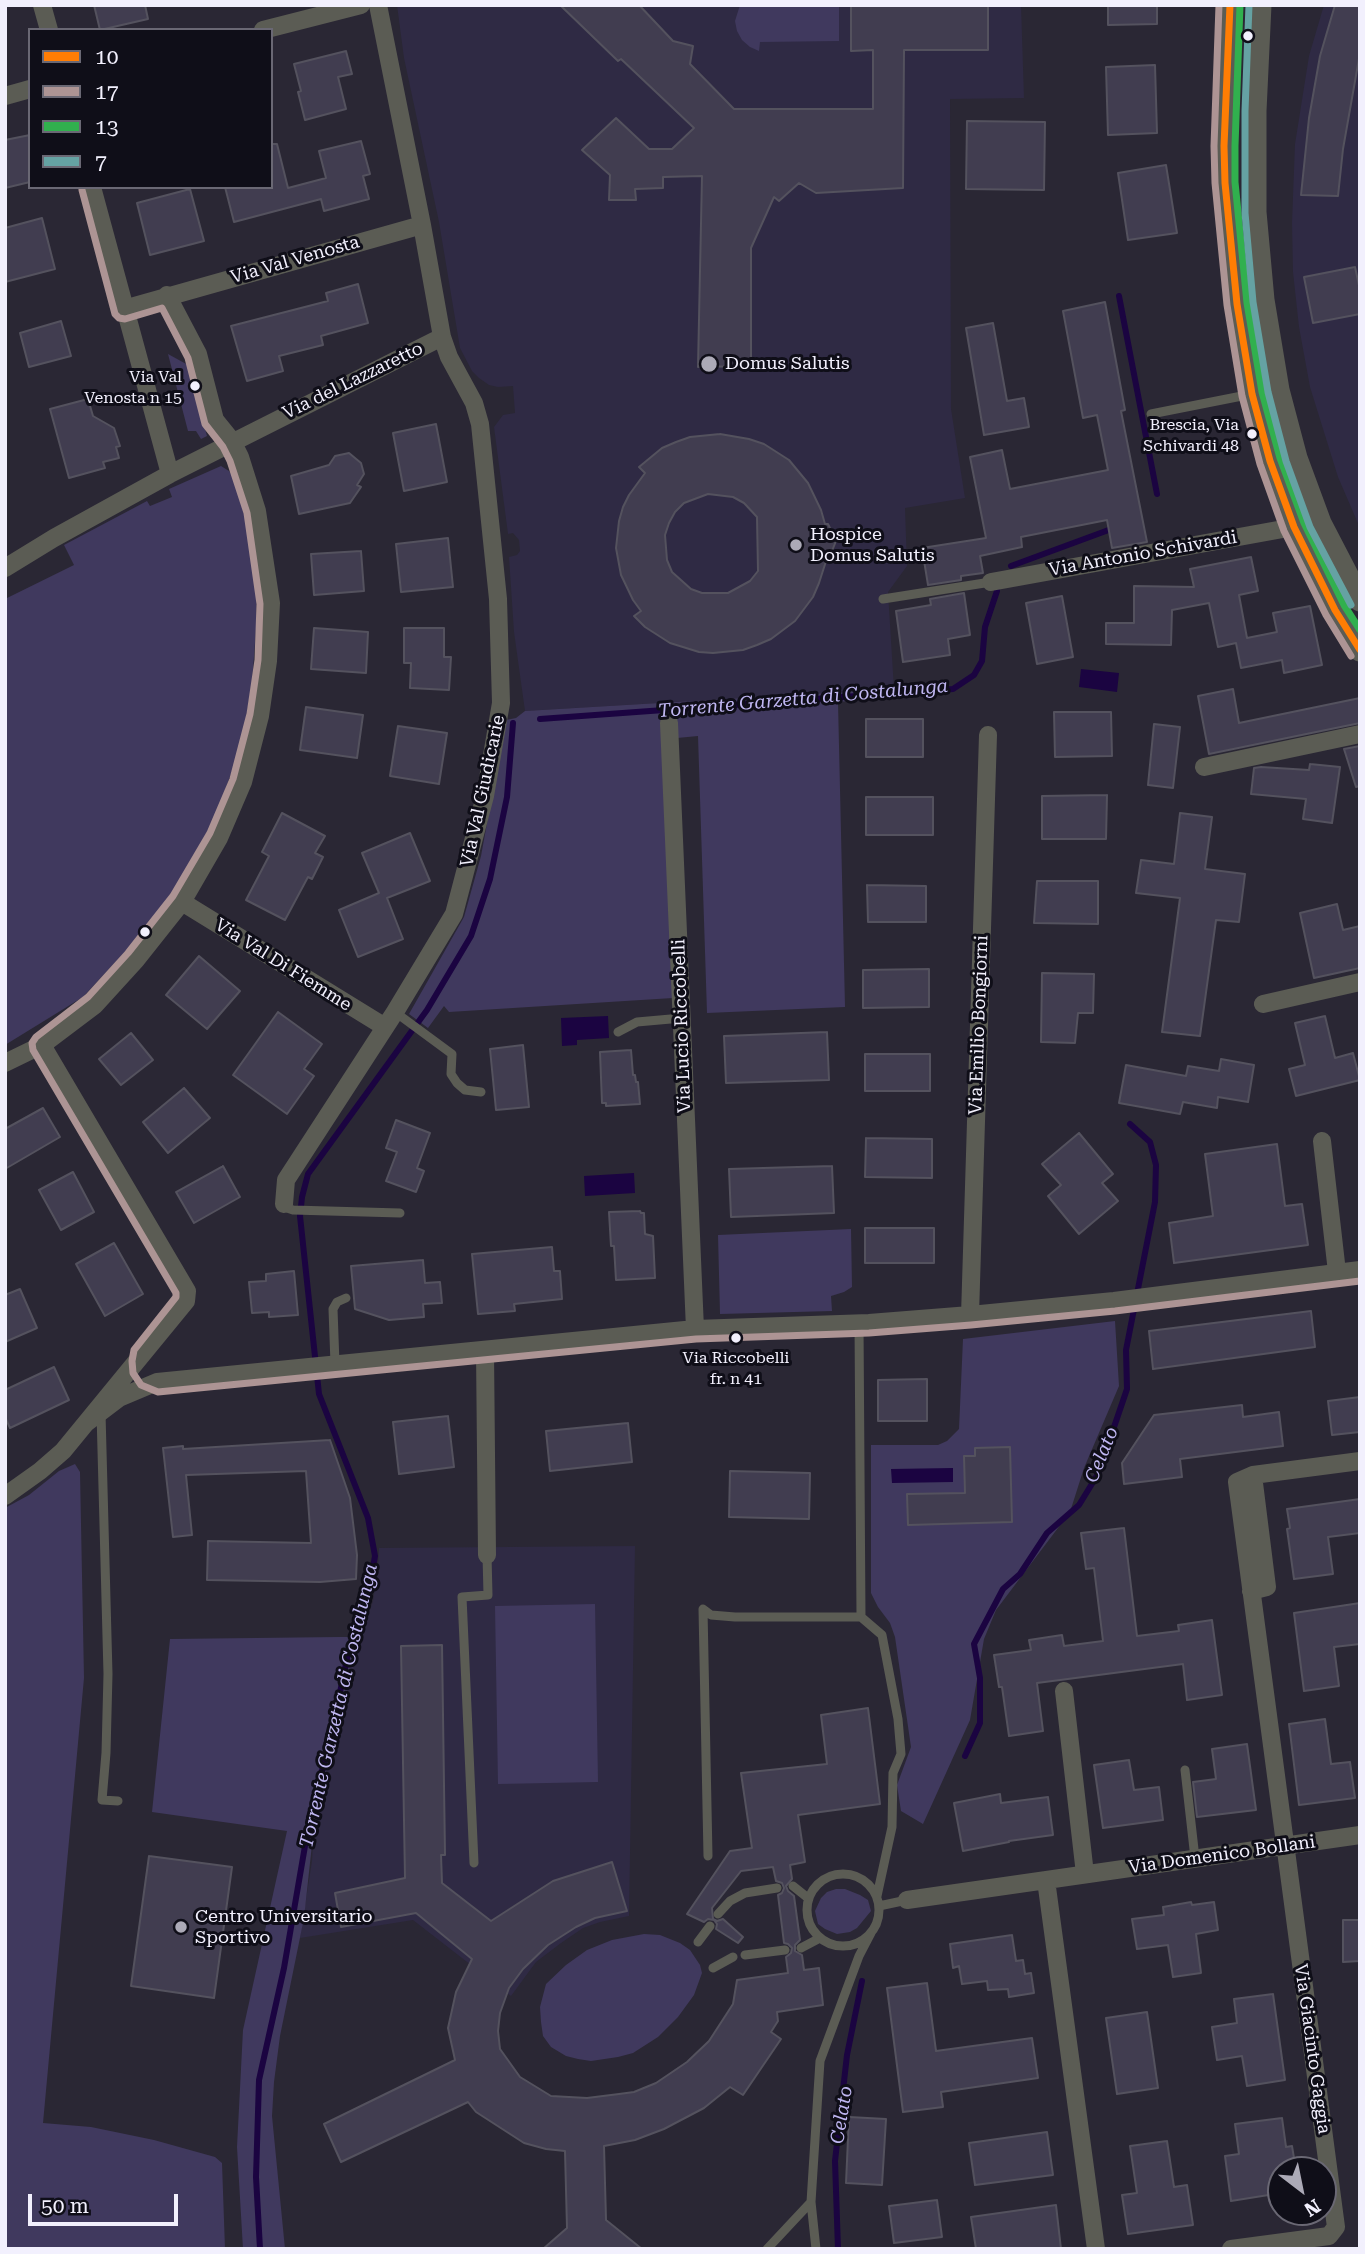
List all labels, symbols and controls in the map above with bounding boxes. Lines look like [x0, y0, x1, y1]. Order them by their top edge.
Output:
legend [28, 28, 273, 189]
unlabelled marker [1241, 29, 1255, 43]
text: 10 [95, 45, 119, 69]
text: 17 [95, 80, 119, 104]
text: 13 [95, 115, 119, 139]
text: 7 [95, 150, 107, 174]
street label: Via Val Venosta [228, 231, 362, 289]
street label: Via del Lazzaretto [279, 338, 427, 424]
place label: Domus Salutis [725, 353, 850, 375]
marker: Domus Salutis [699, 354, 719, 374]
place label: Via Val Venosta n 15 [84, 367, 182, 405]
marker: Via Val Venosta n 15 [188, 379, 202, 393]
place label: Brescia, Via Schivardi 48 [1143, 415, 1239, 453]
marker: Brescia, Via Schivardi 48 [1245, 427, 1259, 441]
place label: Hospice Domus Salutis [810, 524, 935, 566]
street label: Via Antonio Schivardi [1047, 527, 1239, 581]
marker: Hospice Domus Salutis [788, 537, 804, 553]
water label: Torrente Garzetta di Costalunga [657, 675, 949, 723]
street label: Via Val Giudicarie [456, 713, 510, 869]
street label: Via Val Di Fiemme [211, 914, 355, 1016]
unlabelled marker [138, 925, 152, 939]
street label: Via Emilio Bongiorni [965, 935, 993, 1115]
street label: Via Lucio Riccobelli [668, 939, 696, 1113]
marker: Via Riccobelli fr. n 41 [729, 1331, 743, 1345]
place label: Via Riccobelli fr. n 41 [683, 1348, 789, 1386]
water label: Celato [1081, 1424, 1123, 1486]
water label: Torrente Garzetta di Costalunga [295, 1562, 383, 1850]
street label: Via Domenico Bollani [1127, 1831, 1317, 1879]
place label: Centro Universitario Sportivo [195, 1906, 373, 1948]
marker: Centro Universitario Sportivo [173, 1919, 189, 1935]
street label: Via Giacinto Gaggia [1289, 1963, 1335, 2135]
water label: Celato [826, 2084, 858, 2146]
north arrow [1267, 2156, 1337, 2226]
scale bar [32, 2180, 182, 2224]
text: 50 m [41, 2194, 89, 2218]
text: N [1300, 2194, 1325, 2221]

